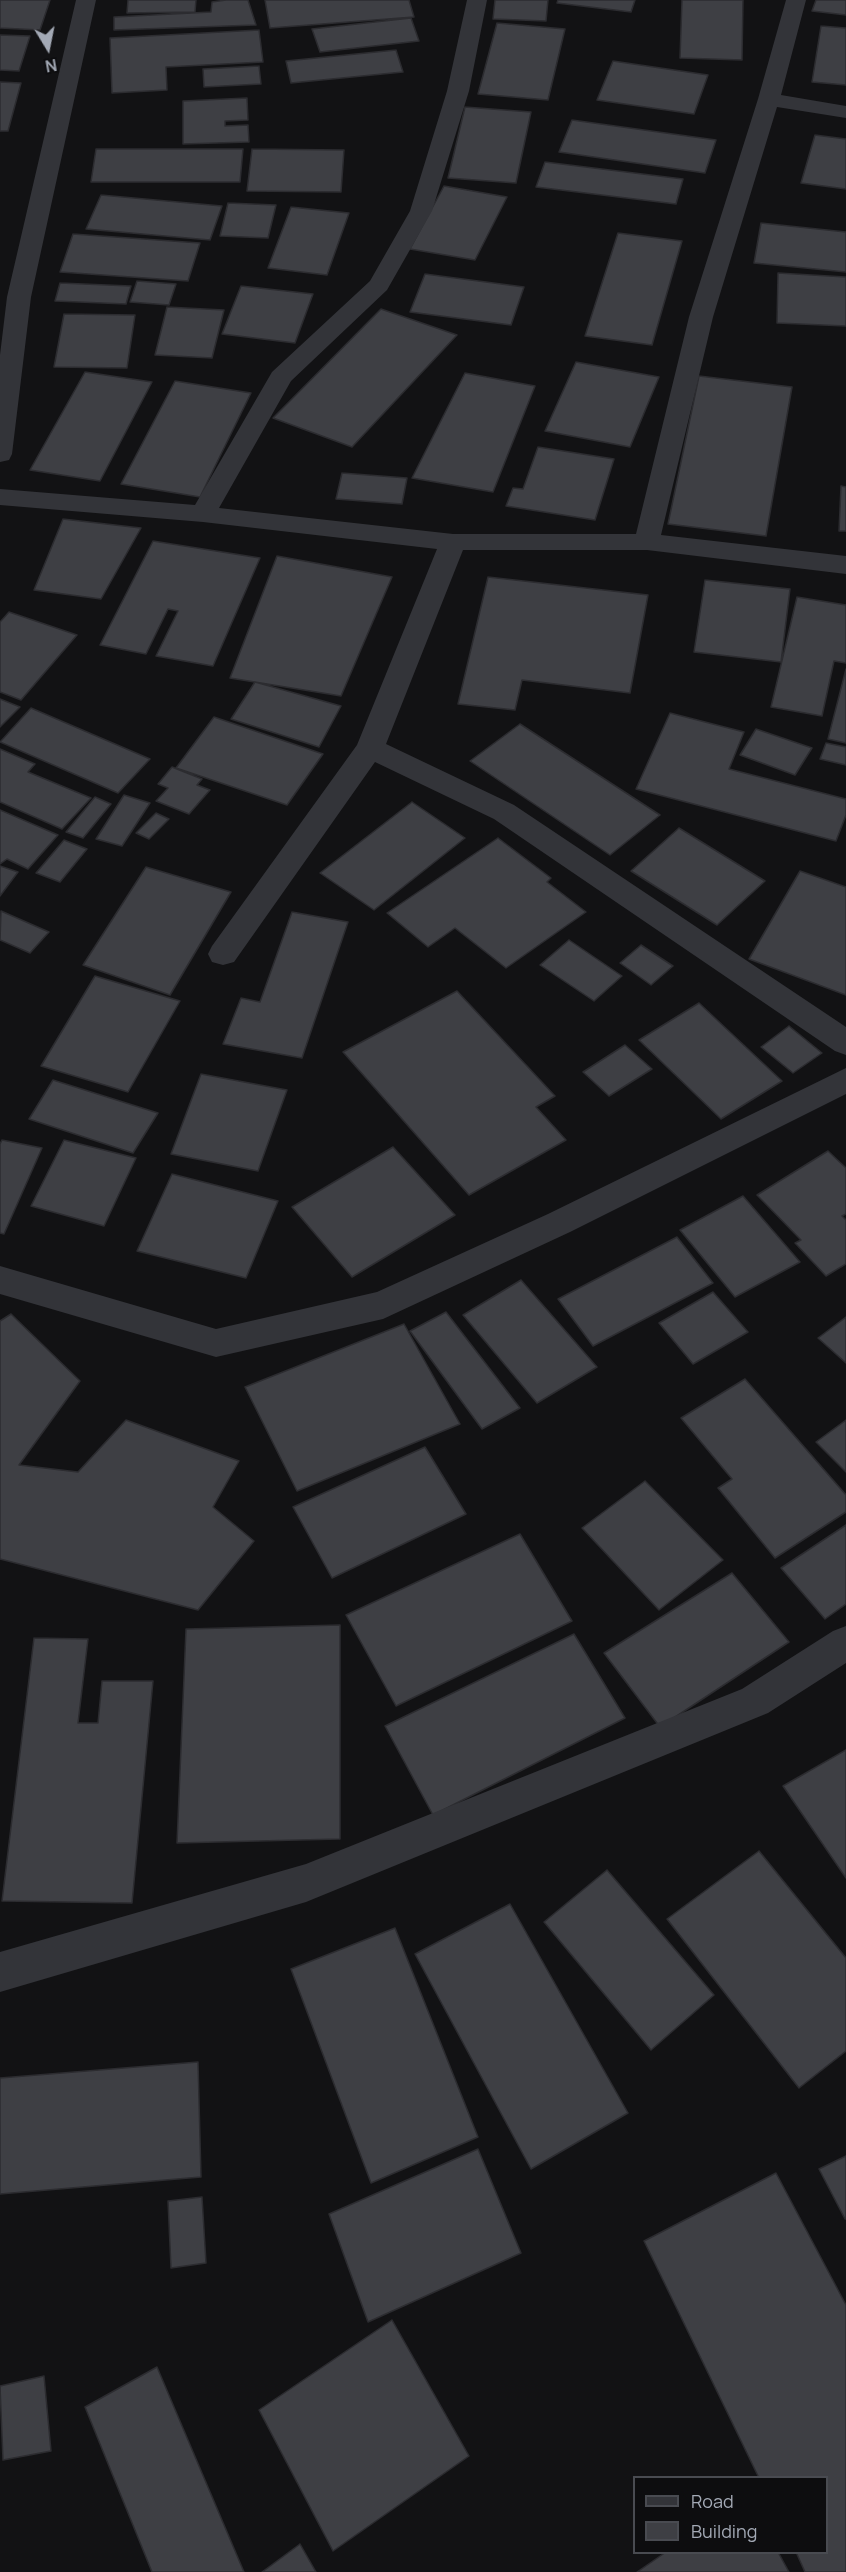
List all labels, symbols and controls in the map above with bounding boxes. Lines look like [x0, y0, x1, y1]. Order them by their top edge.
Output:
north arrow [18, 18, 78, 78]
text: N [44, 54, 59, 78]
legend [633, 2476, 828, 2554]
text: Road [691, 2489, 734, 2513]
text: Building [691, 2519, 757, 2543]

